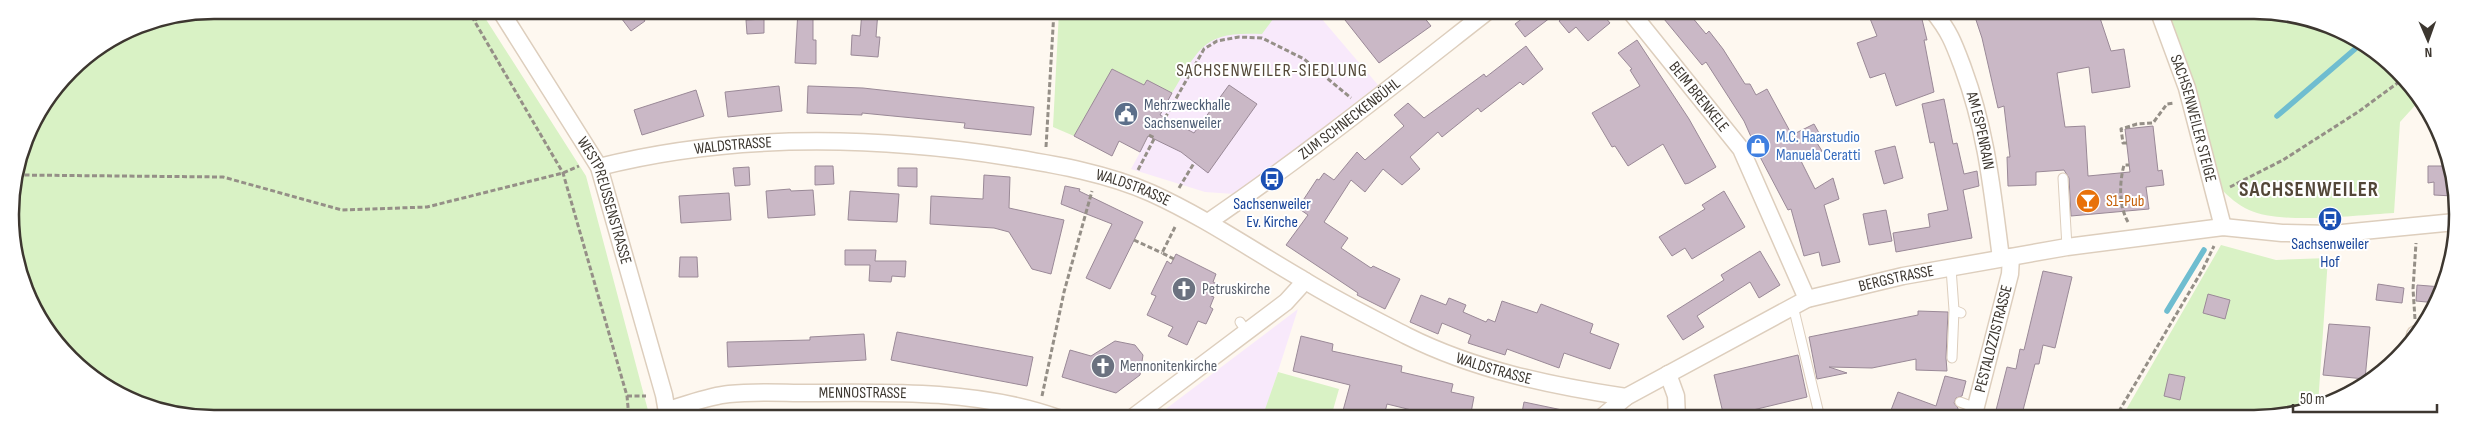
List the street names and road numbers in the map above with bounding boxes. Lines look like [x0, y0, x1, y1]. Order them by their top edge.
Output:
street label: SACHSENWEILER STEIGE [2166, 52, 2220, 184]
street label: BEIM BRENKELE [1665, 58, 1733, 136]
street label: ZUM SCHNECKENBÜHL [1295, 74, 1404, 164]
street label: AM ESPENRAIN [1962, 88, 1998, 171]
street label: WESTPREUSSENSTRASSE [573, 133, 636, 266]
street label: WALDSTRASSE [693, 133, 772, 158]
street label: WALDSTRASSE [1094, 165, 1173, 210]
street label: BERGSTRASSE [1857, 261, 1935, 296]
street label: PESTALOZZISTRASSE [1970, 283, 2016, 394]
street label: WALDSTRASSE [1453, 348, 1533, 389]
street label: MENNOSTRASSE [819, 383, 907, 403]

